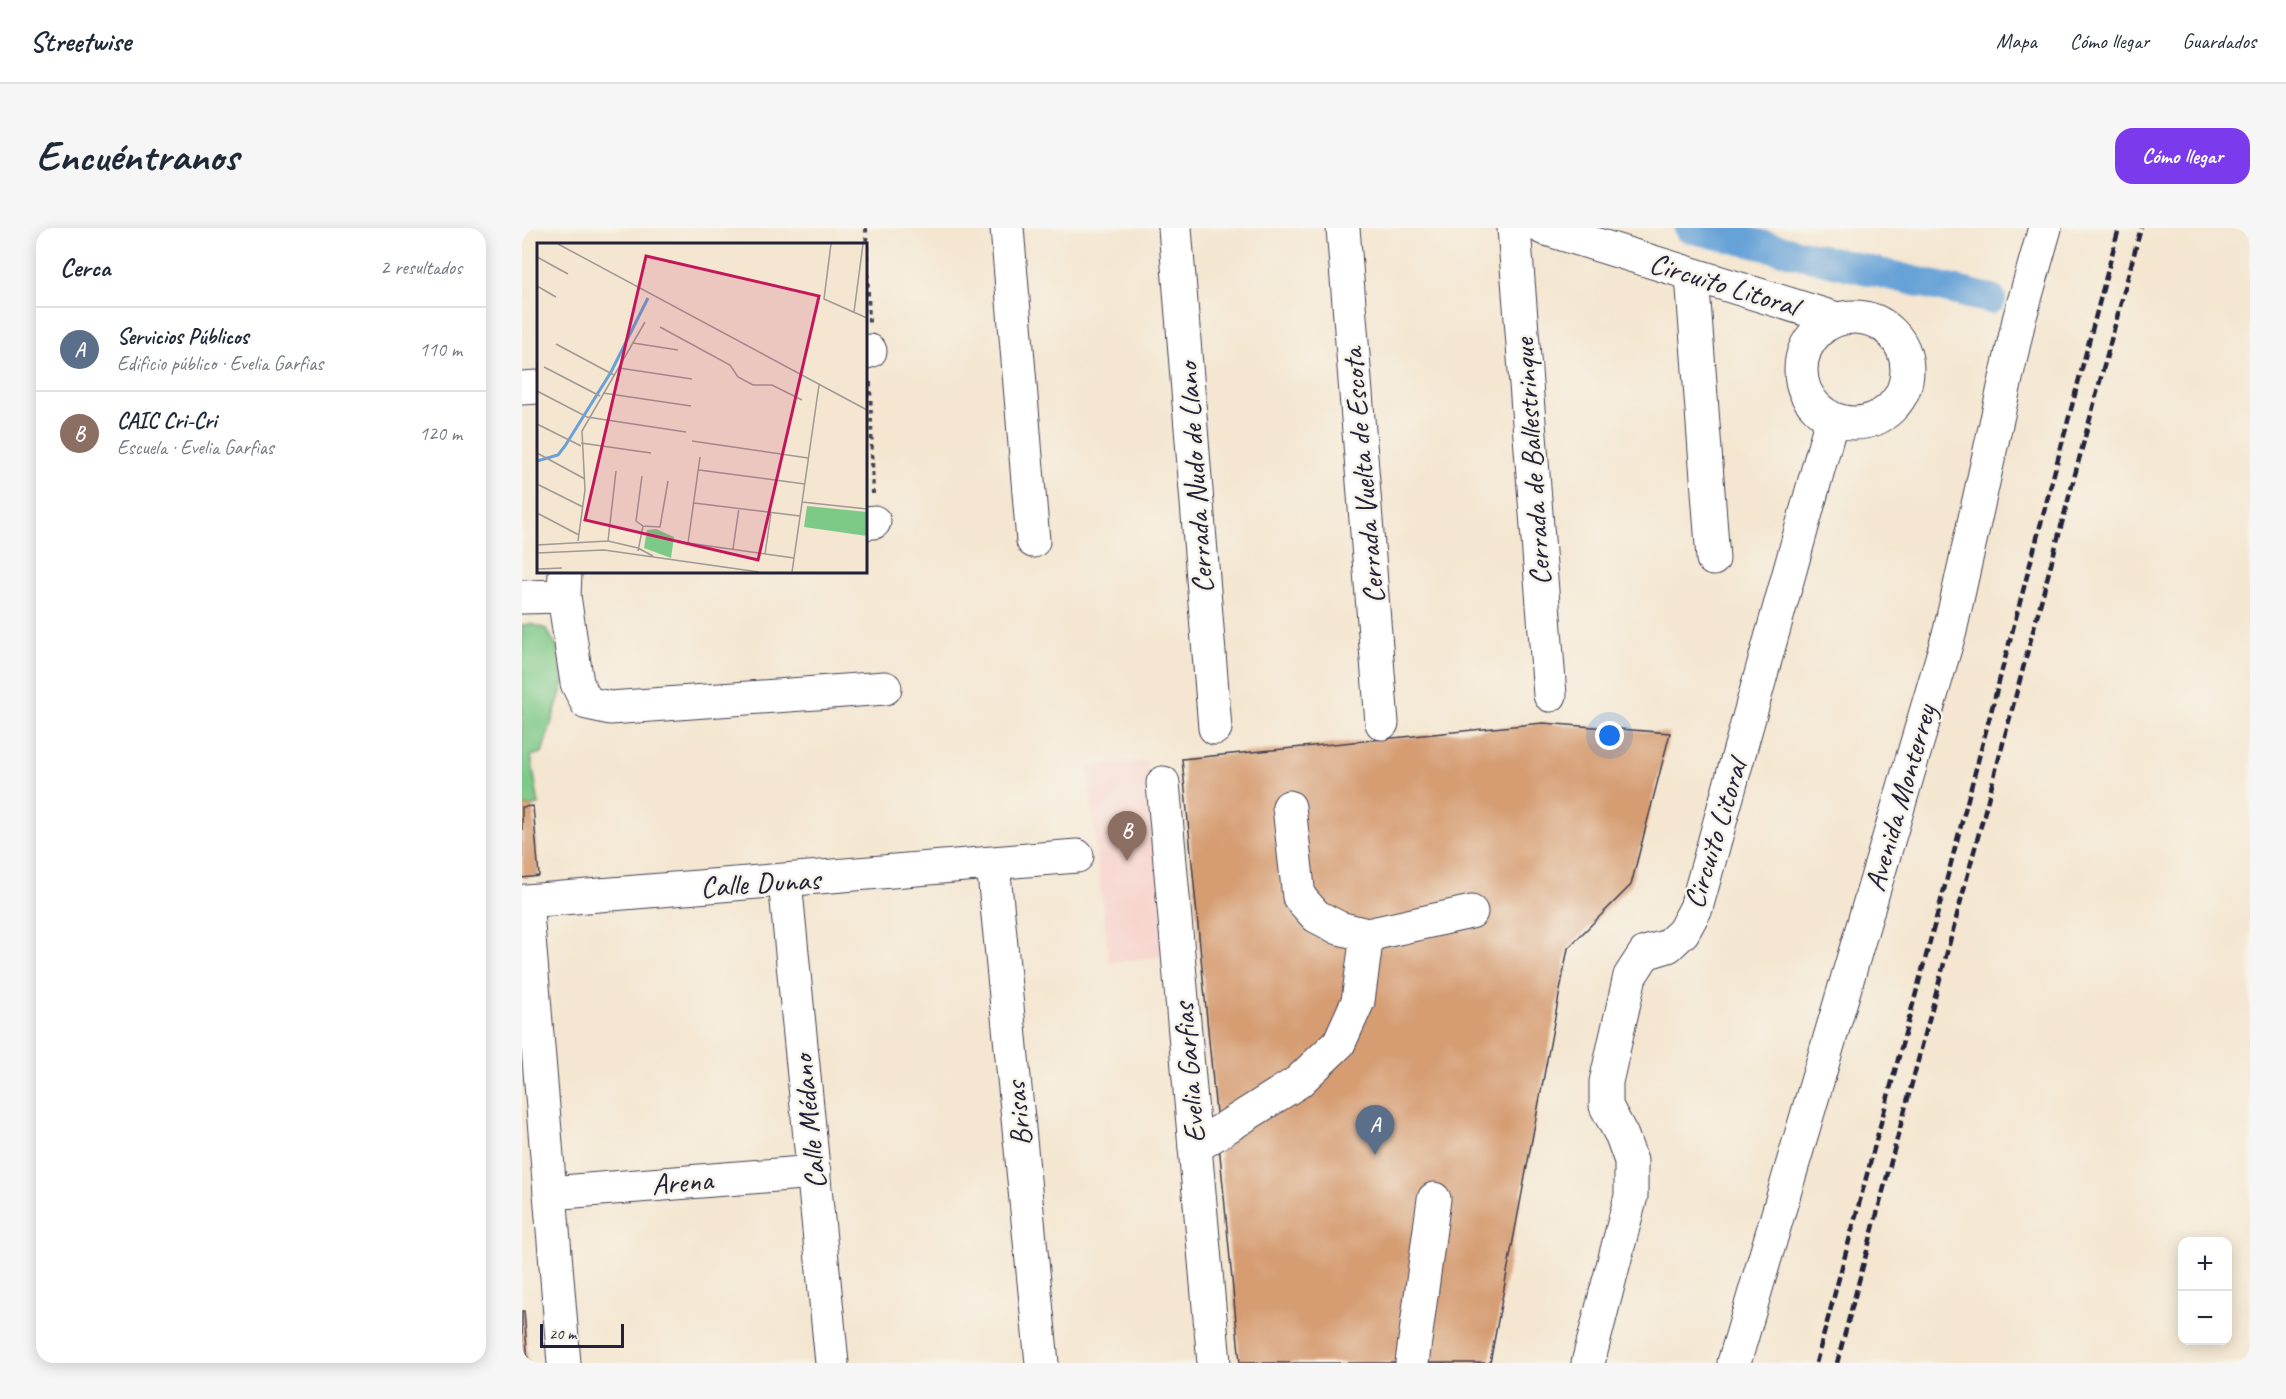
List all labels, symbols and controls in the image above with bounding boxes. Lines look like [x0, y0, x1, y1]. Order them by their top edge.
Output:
text: Streetwise [30, 24, 131, 59]
text: Mapa [1996, 28, 2037, 54]
text: Cómo llegar [2070, 28, 2149, 54]
text: Guardados [2182, 28, 2256, 54]
button: Cómo llegar [2115, 128, 2250, 184]
text: Encuéntranos [36, 130, 238, 183]
inset map [537, 243, 867, 573]
street label: Circuito Litoral [1645, 243, 1808, 326]
text: Cerca [60, 251, 110, 284]
text: 2 resultados [380, 255, 462, 280]
text: Servicios Públicos [117, 323, 249, 351]
street label: Cerrada de Ballestrinque [1504, 335, 1560, 587]
text: A [74, 337, 85, 362]
text: 110 m [419, 337, 462, 362]
street label: Cerrada Vuelta de Escota [1333, 344, 1393, 605]
text: Edificio público · Evelia Garfias [117, 351, 323, 376]
street label: Cerrada Nudo de Llano [1168, 358, 1222, 595]
text: CAIC Cri-Cri [117, 407, 217, 435]
text: B [74, 421, 85, 446]
text: 120 m [419, 421, 462, 446]
text: Escuela · Evelia Garfias [117, 435, 274, 460]
street label: Avenida Monterrey [1855, 699, 1945, 896]
your location [1595, 721, 1624, 750]
street label: Circuito Litoral [1674, 750, 1757, 913]
pin: B [1108, 812, 1146, 861]
street label: Calle Dunas [699, 860, 824, 906]
street label: Evelia Garfias [1164, 999, 1214, 1144]
street label: Calle Médano [783, 1050, 835, 1191]
street label: Brisas [995, 1077, 1040, 1148]
pin: A [1356, 1106, 1394, 1155]
street label: Arena [650, 1160, 716, 1204]
map controls [2178, 1237, 2232, 1345]
button: + [2178, 1237, 2232, 1291]
button: − [2178, 1291, 2232, 1345]
scale bar [540, 1321, 624, 1348]
text: 20 m [549, 1324, 576, 1344]

